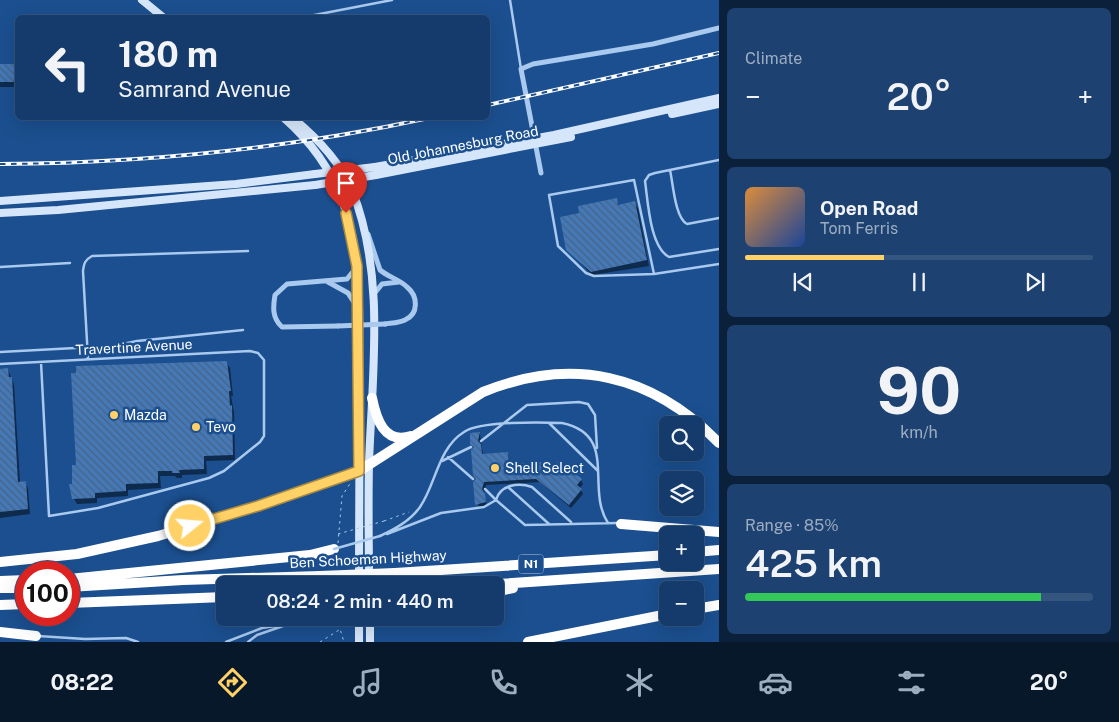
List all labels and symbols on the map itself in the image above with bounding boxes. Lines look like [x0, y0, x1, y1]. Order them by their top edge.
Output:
street label: Old Johannesburg Road [386, 123, 540, 167]
pin [325, 162, 367, 213]
street label: Travertine Avenue [75, 336, 193, 358]
place label: Mazda [124, 407, 167, 423]
marker: Mazda [108, 409, 120, 421]
place label: Tevo [206, 419, 236, 435]
marker: Tevo [190, 421, 202, 433]
place label: Shell Select [505, 460, 584, 476]
marker: Shell Select [489, 462, 501, 474]
position arrow [163, 499, 215, 551]
street label: Ben Schoeman Highway [289, 547, 448, 571]
road number: N1 [518, 554, 544, 574]
speed limit sign: 100 [15, 561, 80, 626]

